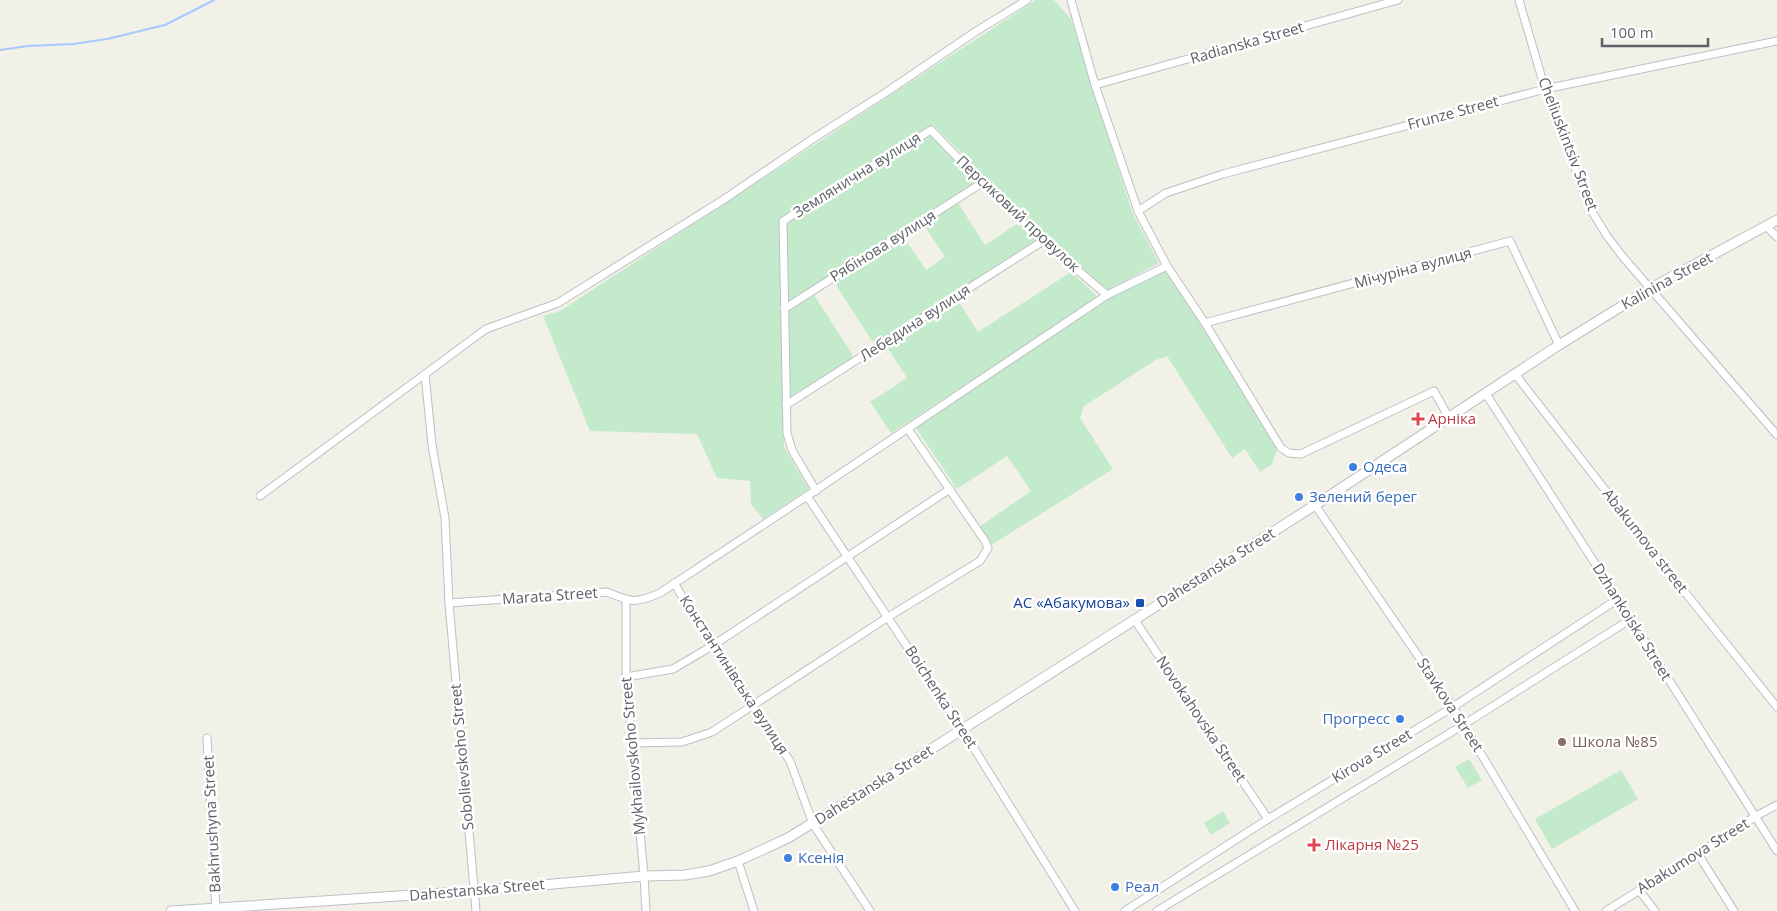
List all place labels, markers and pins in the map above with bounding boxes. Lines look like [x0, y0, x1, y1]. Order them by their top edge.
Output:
place label: Арніка [1428, 408, 1476, 428]
marker: Арніка [1412, 413, 1424, 425]
place label: Одеса [1363, 456, 1407, 476]
marker: Одеса [1347, 461, 1359, 473]
place label: Зелений берег [1309, 486, 1418, 506]
marker: Зелений берег [1293, 491, 1305, 503]
place label: АС «Абакумова» [1013, 592, 1130, 612]
marker: АС «Абакумова» [1134, 597, 1146, 609]
place label: Прогресс [1322, 708, 1390, 728]
marker: Прогресс [1394, 713, 1406, 725]
place label: Школа №85 [1572, 731, 1658, 751]
marker: Школа №85 [1556, 736, 1568, 748]
place label: Лікарня №25 [1325, 834, 1419, 854]
marker: Лікарня №25 [1307, 838, 1321, 852]
place label: Ксенія [798, 847, 844, 867]
marker: Ксенія [782, 852, 794, 864]
place label: Реал [1125, 876, 1159, 896]
marker: Реал [1109, 881, 1121, 893]

